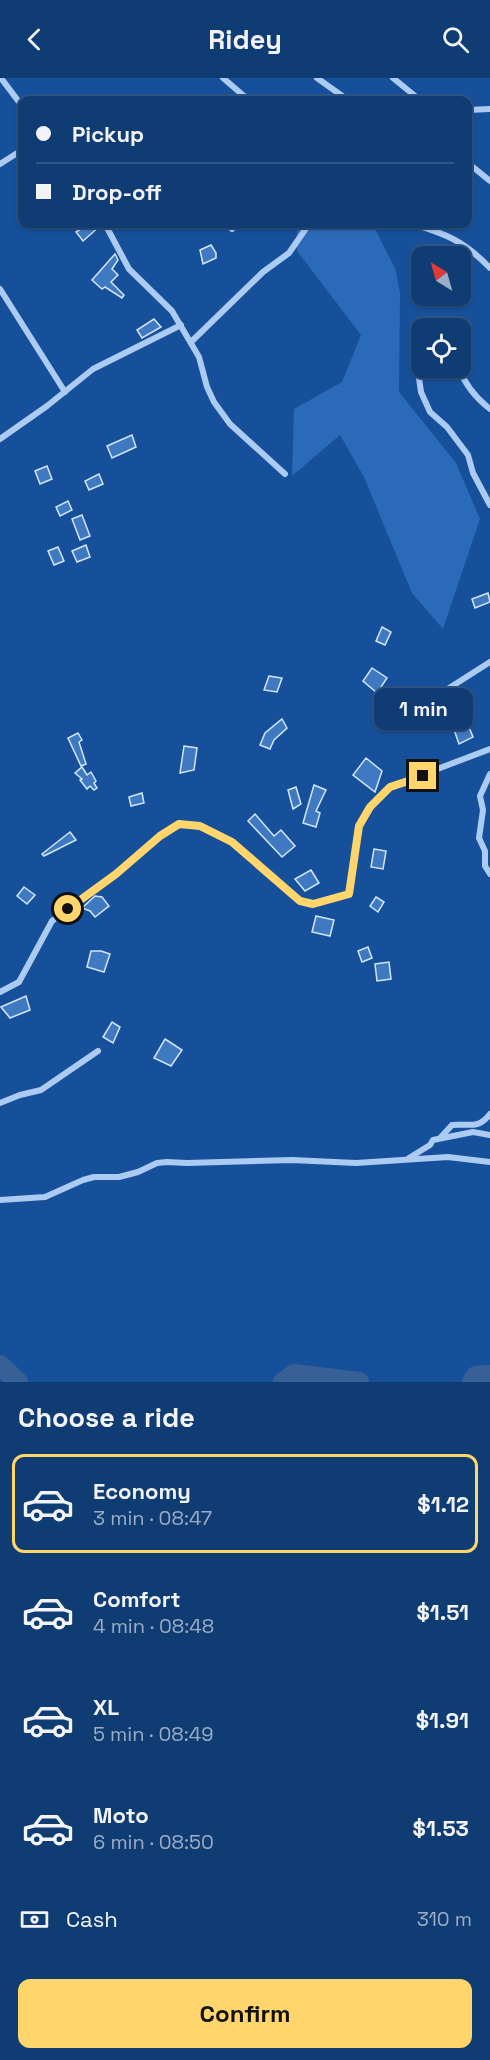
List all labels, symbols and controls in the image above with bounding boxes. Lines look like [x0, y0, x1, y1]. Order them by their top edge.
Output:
text: Ridey [208, 22, 282, 57]
icon: back [18, 23, 51, 56]
icon: search [439, 23, 472, 56]
text: Pickup [72, 120, 144, 148]
text: Drop-off [72, 178, 162, 206]
north arrow [411, 246, 471, 306]
map controls [411, 246, 471, 378]
button: locate [411, 318, 471, 378]
callout: 1 min [374, 689, 472, 731]
text: 1 min [399, 696, 448, 722]
route end [409, 762, 436, 789]
route start [54, 895, 81, 922]
text: Choose a ride [18, 1400, 195, 1435]
icon: car [21, 1477, 75, 1531]
text: Economy [93, 1477, 191, 1505]
text: $1.12 [417, 1490, 469, 1518]
text: 3 min · 08:47 [93, 1505, 212, 1531]
icon: car [21, 1585, 75, 1639]
text: Comfort [93, 1585, 181, 1613]
text: $1.51 [416, 1598, 469, 1626]
text: 4 min · 08:48 [93, 1613, 214, 1639]
icon: car [21, 1693, 75, 1747]
text: XL [93, 1693, 119, 1721]
text: $1.91 [416, 1706, 469, 1734]
text: 5 min · 08:49 [93, 1721, 214, 1747]
icon: car [21, 1801, 75, 1855]
text: Moto [93, 1801, 149, 1829]
text: $1.53 [413, 1814, 469, 1842]
text: 6 min · 08:50 [93, 1829, 214, 1855]
icon: cash [18, 1903, 51, 1936]
text: Cash [66, 1905, 118, 1933]
text: 310 m [417, 1906, 472, 1932]
button: Confirm [18, 1979, 472, 2048]

